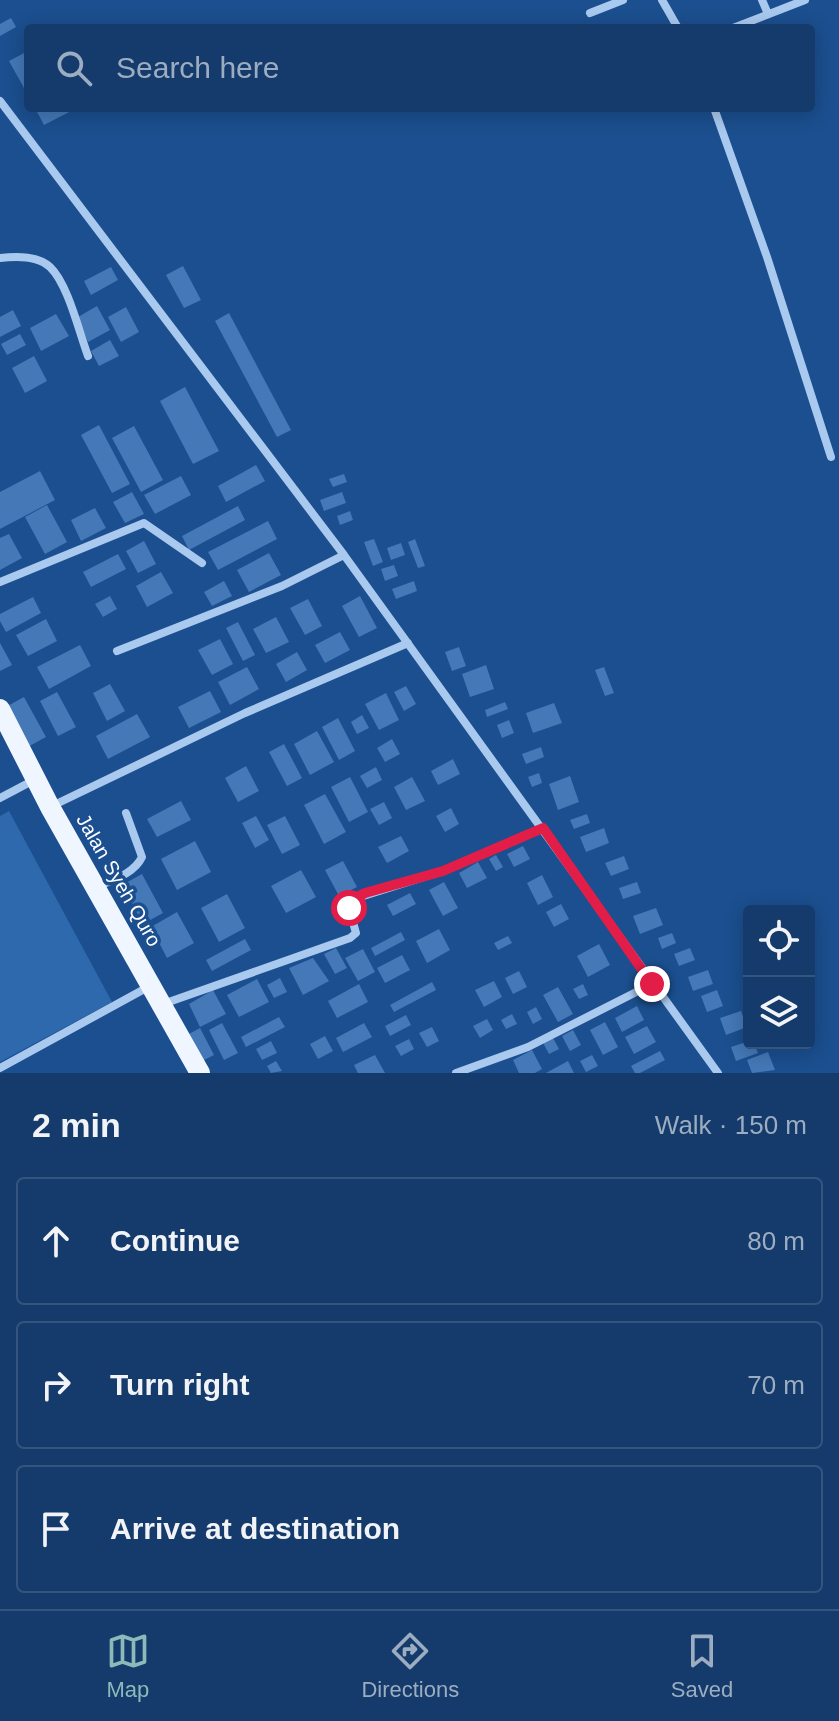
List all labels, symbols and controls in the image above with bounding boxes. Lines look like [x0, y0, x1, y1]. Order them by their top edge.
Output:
search box [24, 24, 815, 112]
icon: search [52, 46, 96, 90]
text: Search here [116, 51, 279, 84]
street label: Jalan Syeh Quro [72, 810, 166, 950]
route start [331, 890, 367, 926]
map controls [743, 905, 815, 1049]
button: locate [743, 905, 815, 977]
route end [634, 966, 670, 1002]
button: layers [743, 977, 815, 1049]
text: 2 min [32, 1106, 121, 1144]
text: Walk · 150 m [655, 1110, 807, 1140]
icon: ahead [34, 1219, 78, 1263]
text: Continue [110, 1224, 240, 1257]
text: 80 m [747, 1226, 805, 1256]
icon: right [34, 1363, 78, 1407]
text: Turn right [110, 1368, 249, 1401]
text: 70 m [747, 1370, 805, 1400]
icon: arrive [34, 1507, 78, 1551]
text: Arrive at destination [110, 1512, 400, 1545]
tab: Map [106, 1629, 150, 1703]
tab: Directions [361, 1629, 459, 1703]
tab: Saved [671, 1629, 733, 1703]

